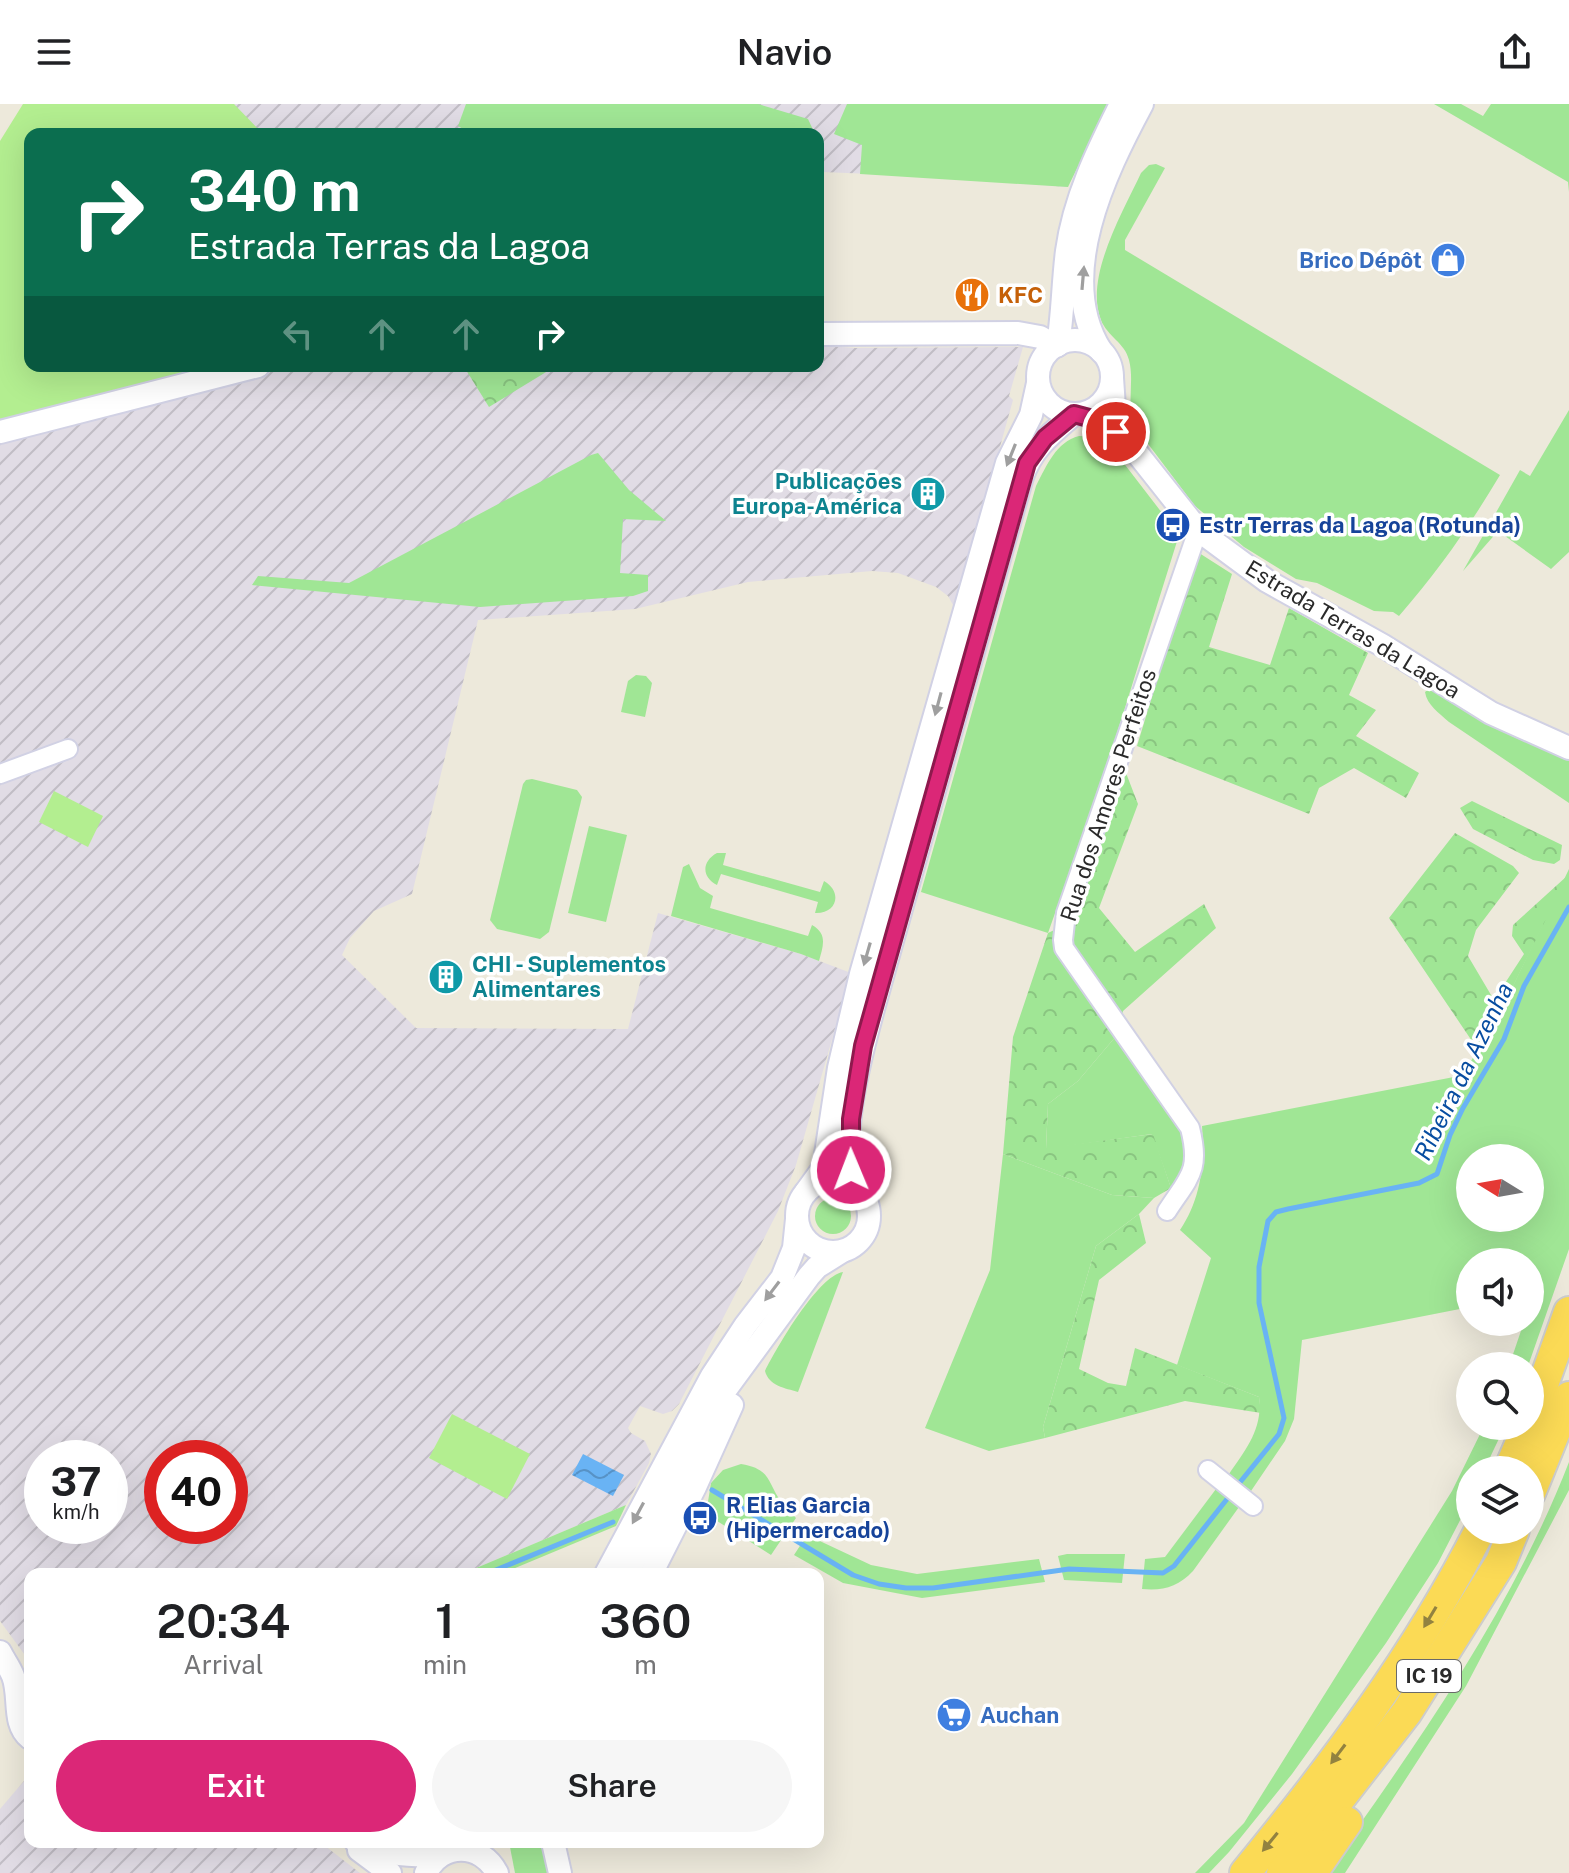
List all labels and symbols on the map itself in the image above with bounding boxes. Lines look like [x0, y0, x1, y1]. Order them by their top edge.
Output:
shop icon: Brico Dépôt [1429, 241, 1467, 279]
place label: Brico Dépôt [1299, 247, 1422, 273]
one-way arrow [1077, 265, 1090, 290]
restaurant icon: KFC [953, 276, 991, 314]
place label: KFC [998, 282, 1043, 308]
pin [1082, 398, 1150, 466]
one-way arrow [1004, 443, 1017, 467]
place label: Publicações Europa-América [732, 468, 902, 519]
building icon: Publicações Europa-América [909, 475, 947, 513]
bus stop icon: Estr Terras da Lagoa (Rotunda) [1154, 506, 1192, 544]
place label: Estr Terras da Lagoa (Rotunda) [1199, 512, 1521, 538]
street label: Estrada Terras da Lagoa [1241, 555, 1465, 703]
street label: Rua dos Amores Perfeitos [1055, 665, 1161, 925]
one-way arrow [932, 692, 944, 717]
one-way arrow [860, 943, 873, 967]
place label: CHI - Suplementos Alimentares [472, 951, 666, 1002]
building icon: CHI - Suplementos Alimentares [427, 958, 465, 996]
water label: Ribeira da Azenha [1408, 978, 1518, 1164]
position arrow [809, 1128, 893, 1212]
north arrow [1456, 1144, 1544, 1232]
one-way arrow [765, 1281, 781, 1301]
speed limit sign: 40 [144, 1440, 248, 1544]
place label: R Elias Garcia (Hipermercado) [726, 1492, 890, 1543]
bus stop icon: R Elias Garcia (Hipermercado) [681, 1499, 719, 1537]
one-way arrow [631, 1501, 645, 1524]
one-way arrow [1423, 1606, 1437, 1628]
road number: IC 19 [1397, 1660, 1461, 1692]
supermarket icon: Auchan [935, 1696, 973, 1734]
place label: Auchan [980, 1702, 1059, 1728]
one-way arrow [1331, 1744, 1347, 1765]
one-way arrow [1262, 1832, 1279, 1852]

